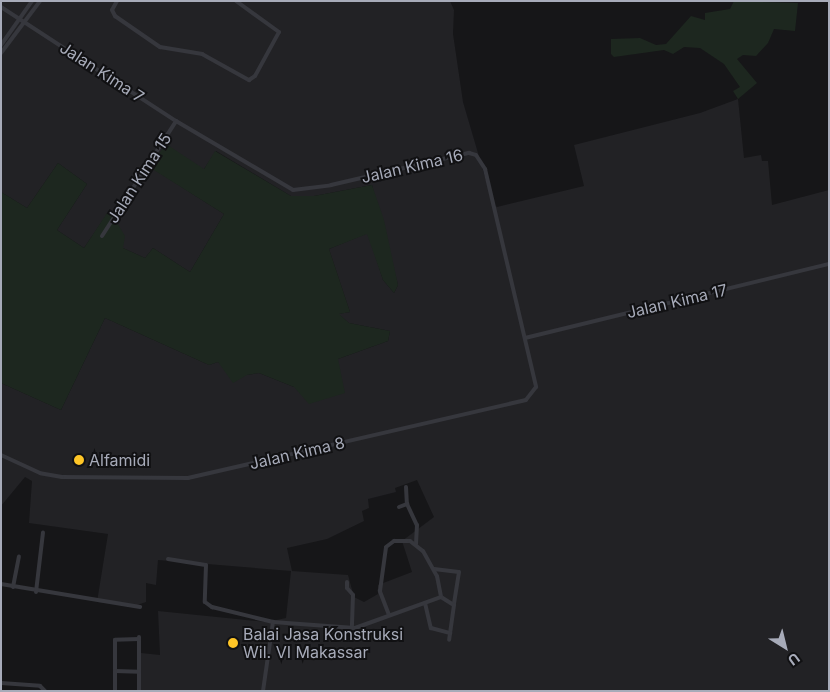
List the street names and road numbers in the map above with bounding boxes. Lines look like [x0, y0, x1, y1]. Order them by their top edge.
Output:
street label: Jalan Kima 7 [56, 38, 148, 106]
street label: Jalan Kima 15 [103, 129, 175, 227]
street label: Jalan Kima 16 [359, 145, 465, 187]
street label: Jalan Kima 17 [625, 280, 729, 322]
street label: Jalan Kima 8 [247, 433, 347, 473]

